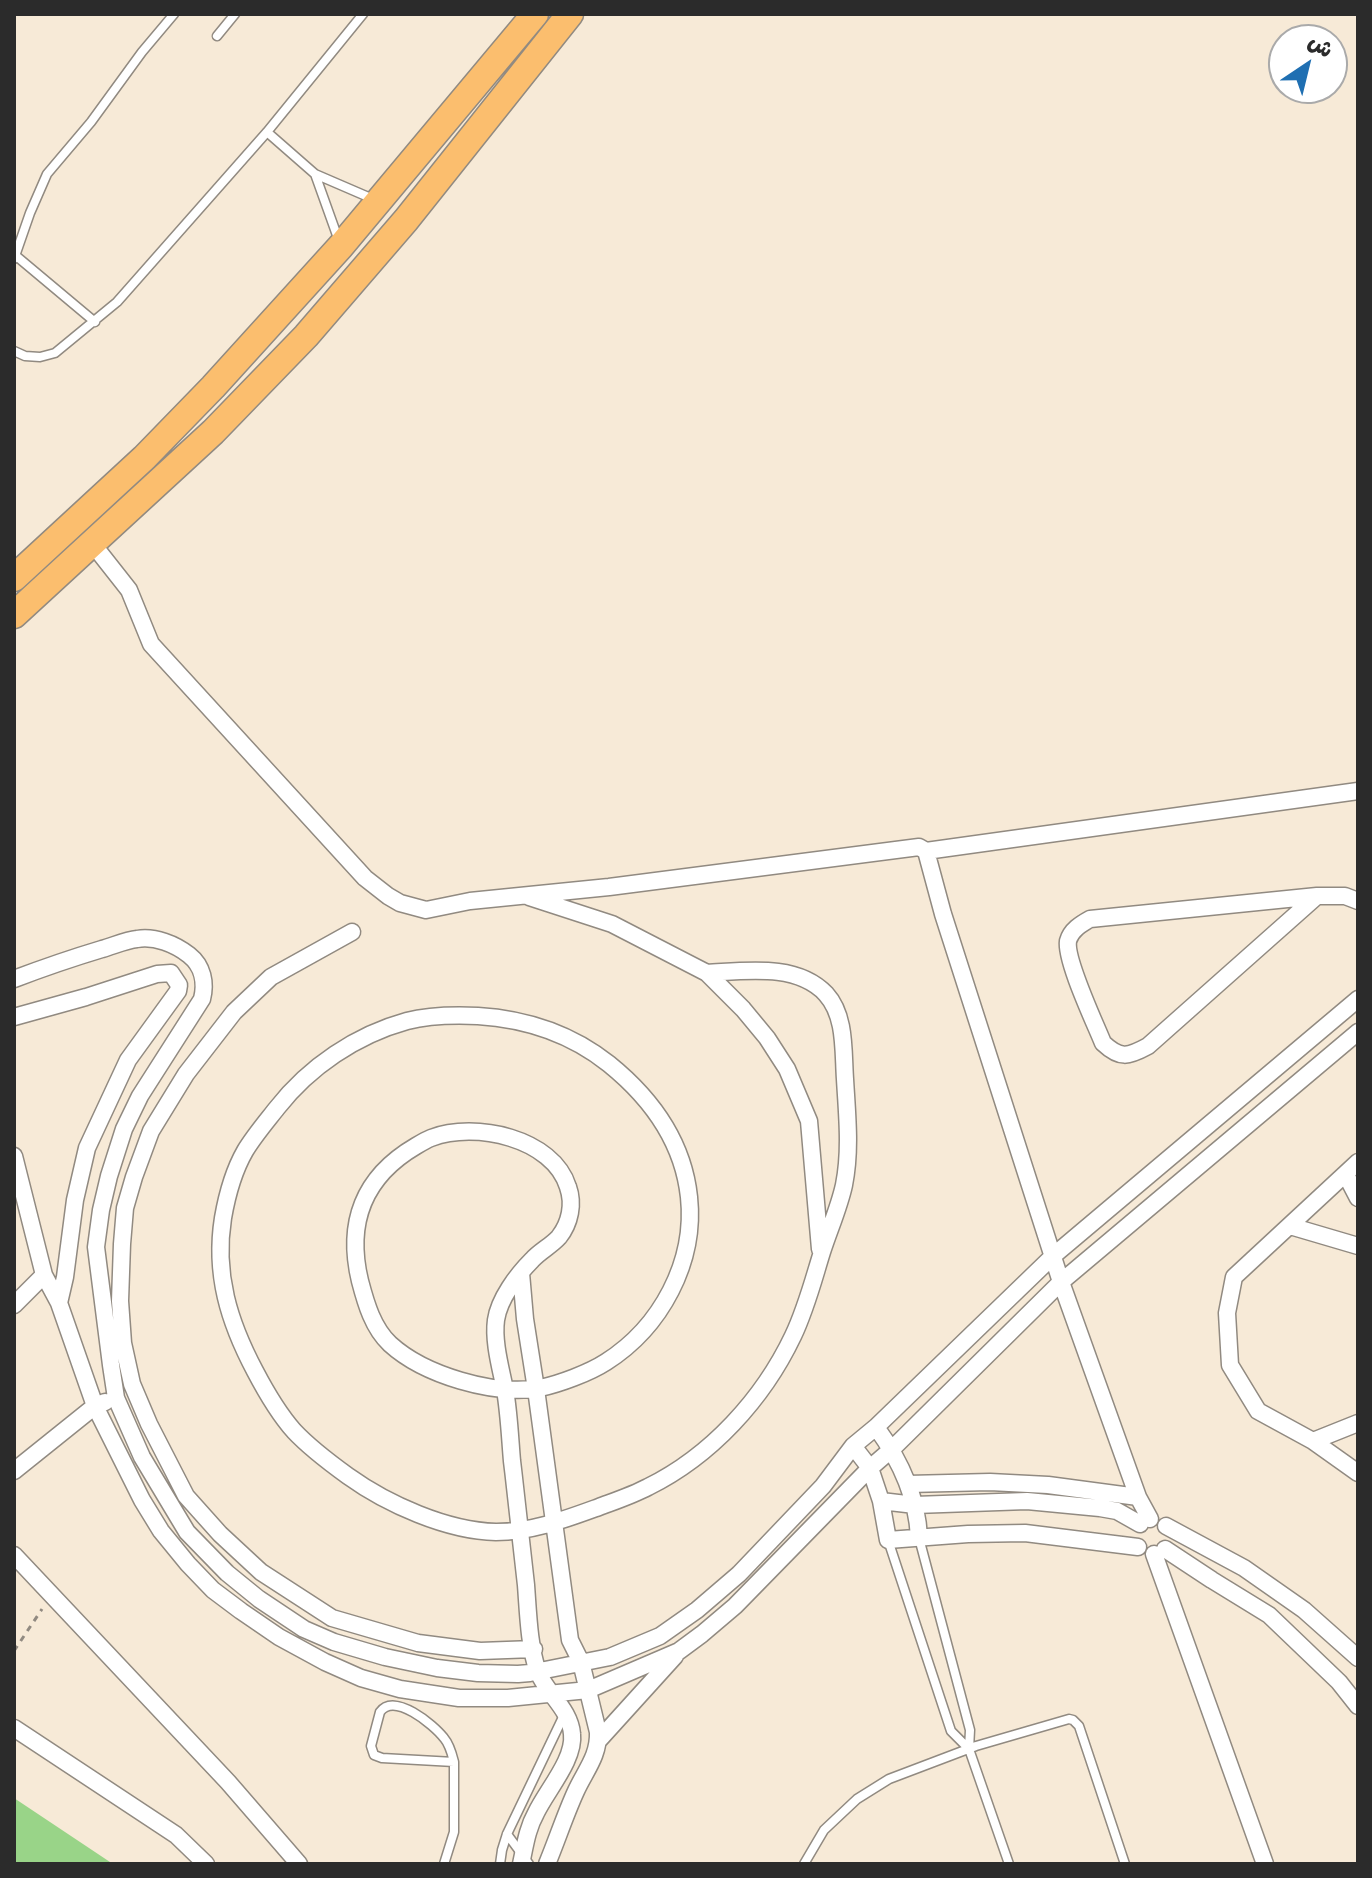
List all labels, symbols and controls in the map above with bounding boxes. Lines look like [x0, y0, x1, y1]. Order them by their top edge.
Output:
north arrow [1268, 24, 1348, 104]
text: ش [1303, 27, 1339, 64]

